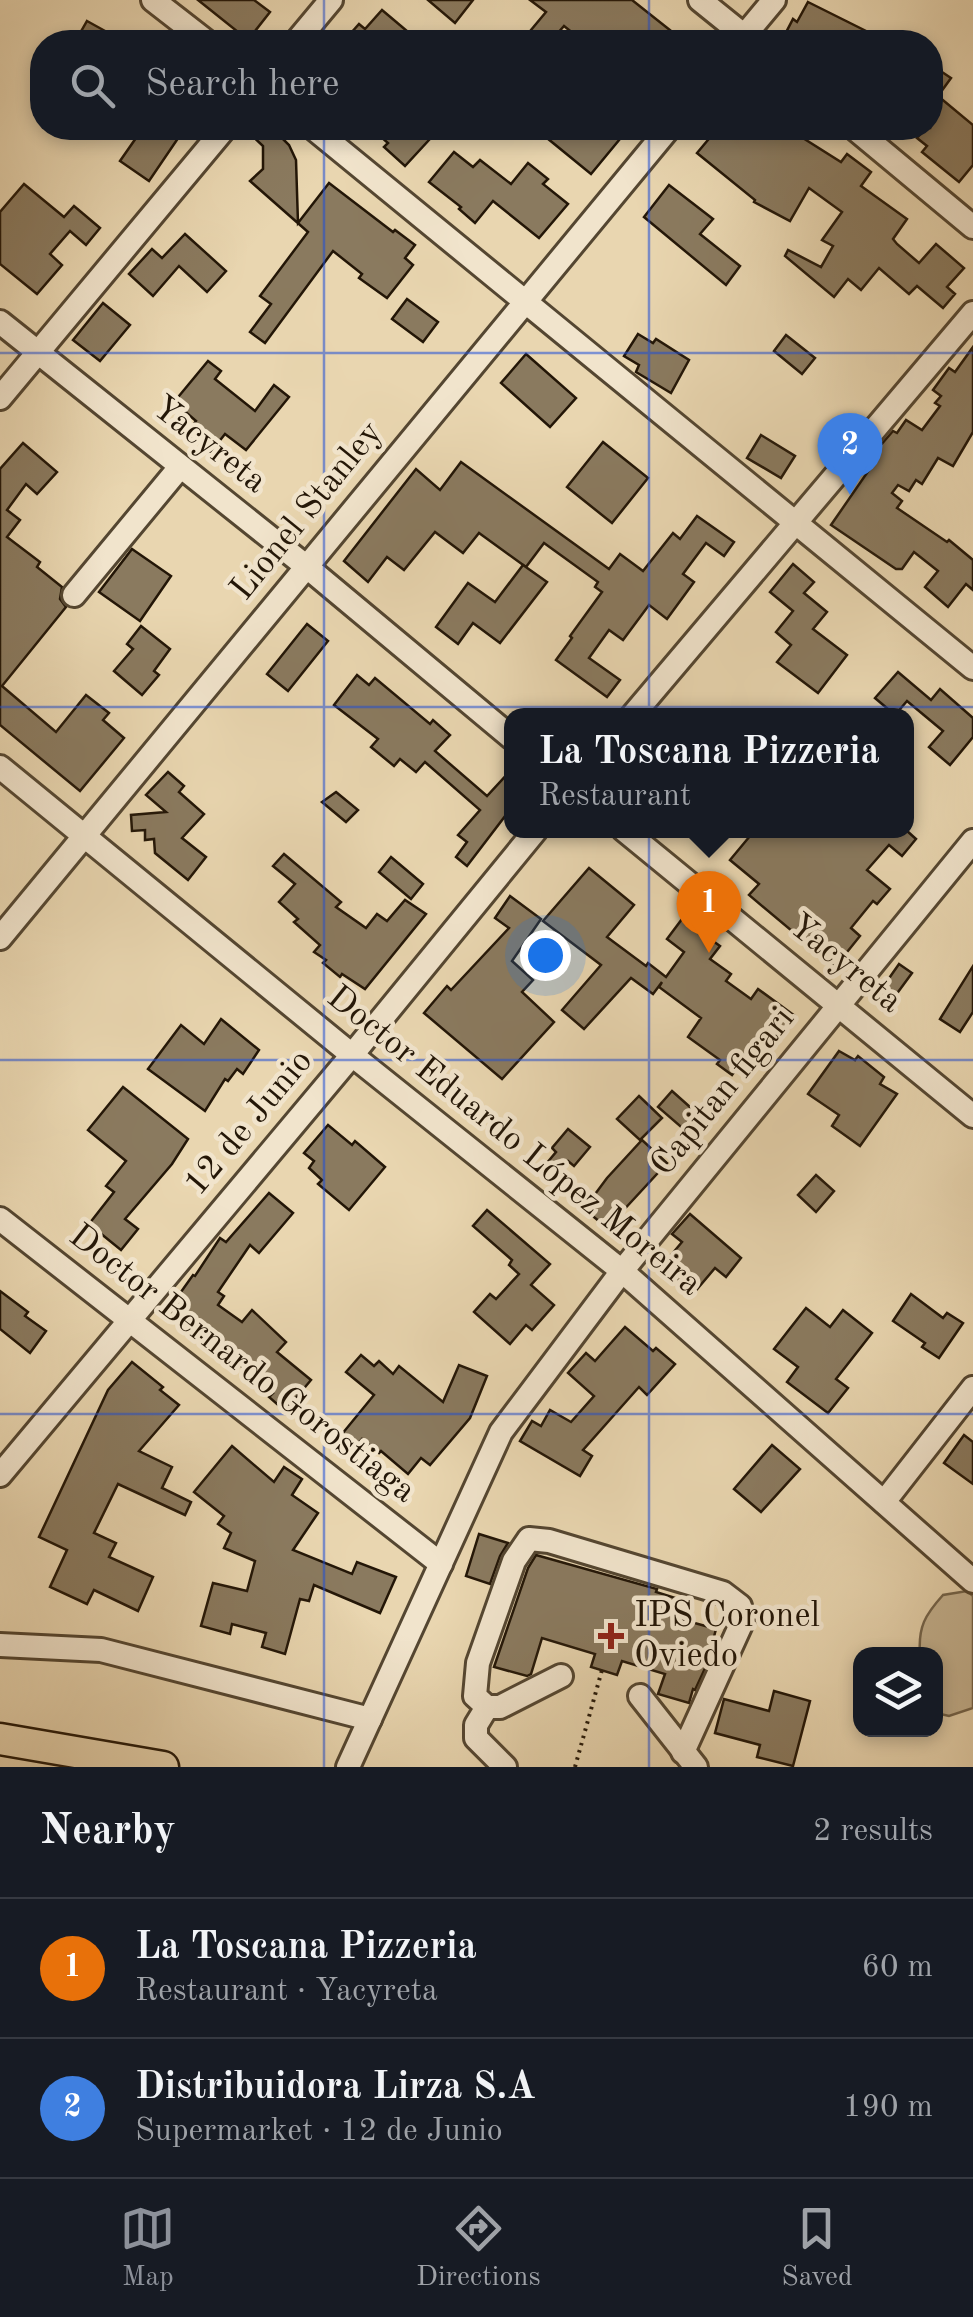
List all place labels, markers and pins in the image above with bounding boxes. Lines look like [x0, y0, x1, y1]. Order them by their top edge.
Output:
pin: 2 [818, 412, 882, 495]
pin: 1 [676, 870, 742, 953]
place label: IPS Coronel Oviedo [634, 1599, 820, 1674]
marker: IPS Coronel Oviedo [598, 1623, 624, 1649]

